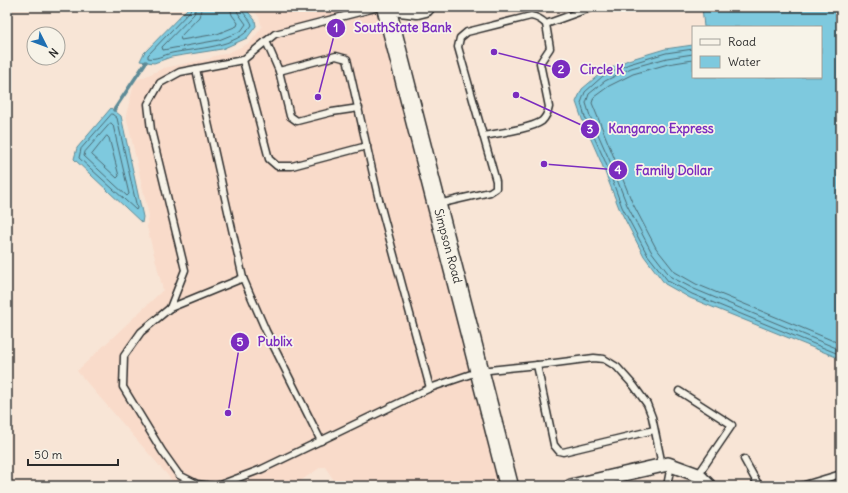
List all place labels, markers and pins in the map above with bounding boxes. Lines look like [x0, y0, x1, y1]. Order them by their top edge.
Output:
callout: SouthState Bank [326, 15, 459, 40]
callout: Circle K [551, 57, 632, 82]
callout: Kangaroo Express [580, 116, 721, 141]
callout: Family Dollar [608, 158, 721, 183]
callout: Publix [230, 329, 300, 354]

